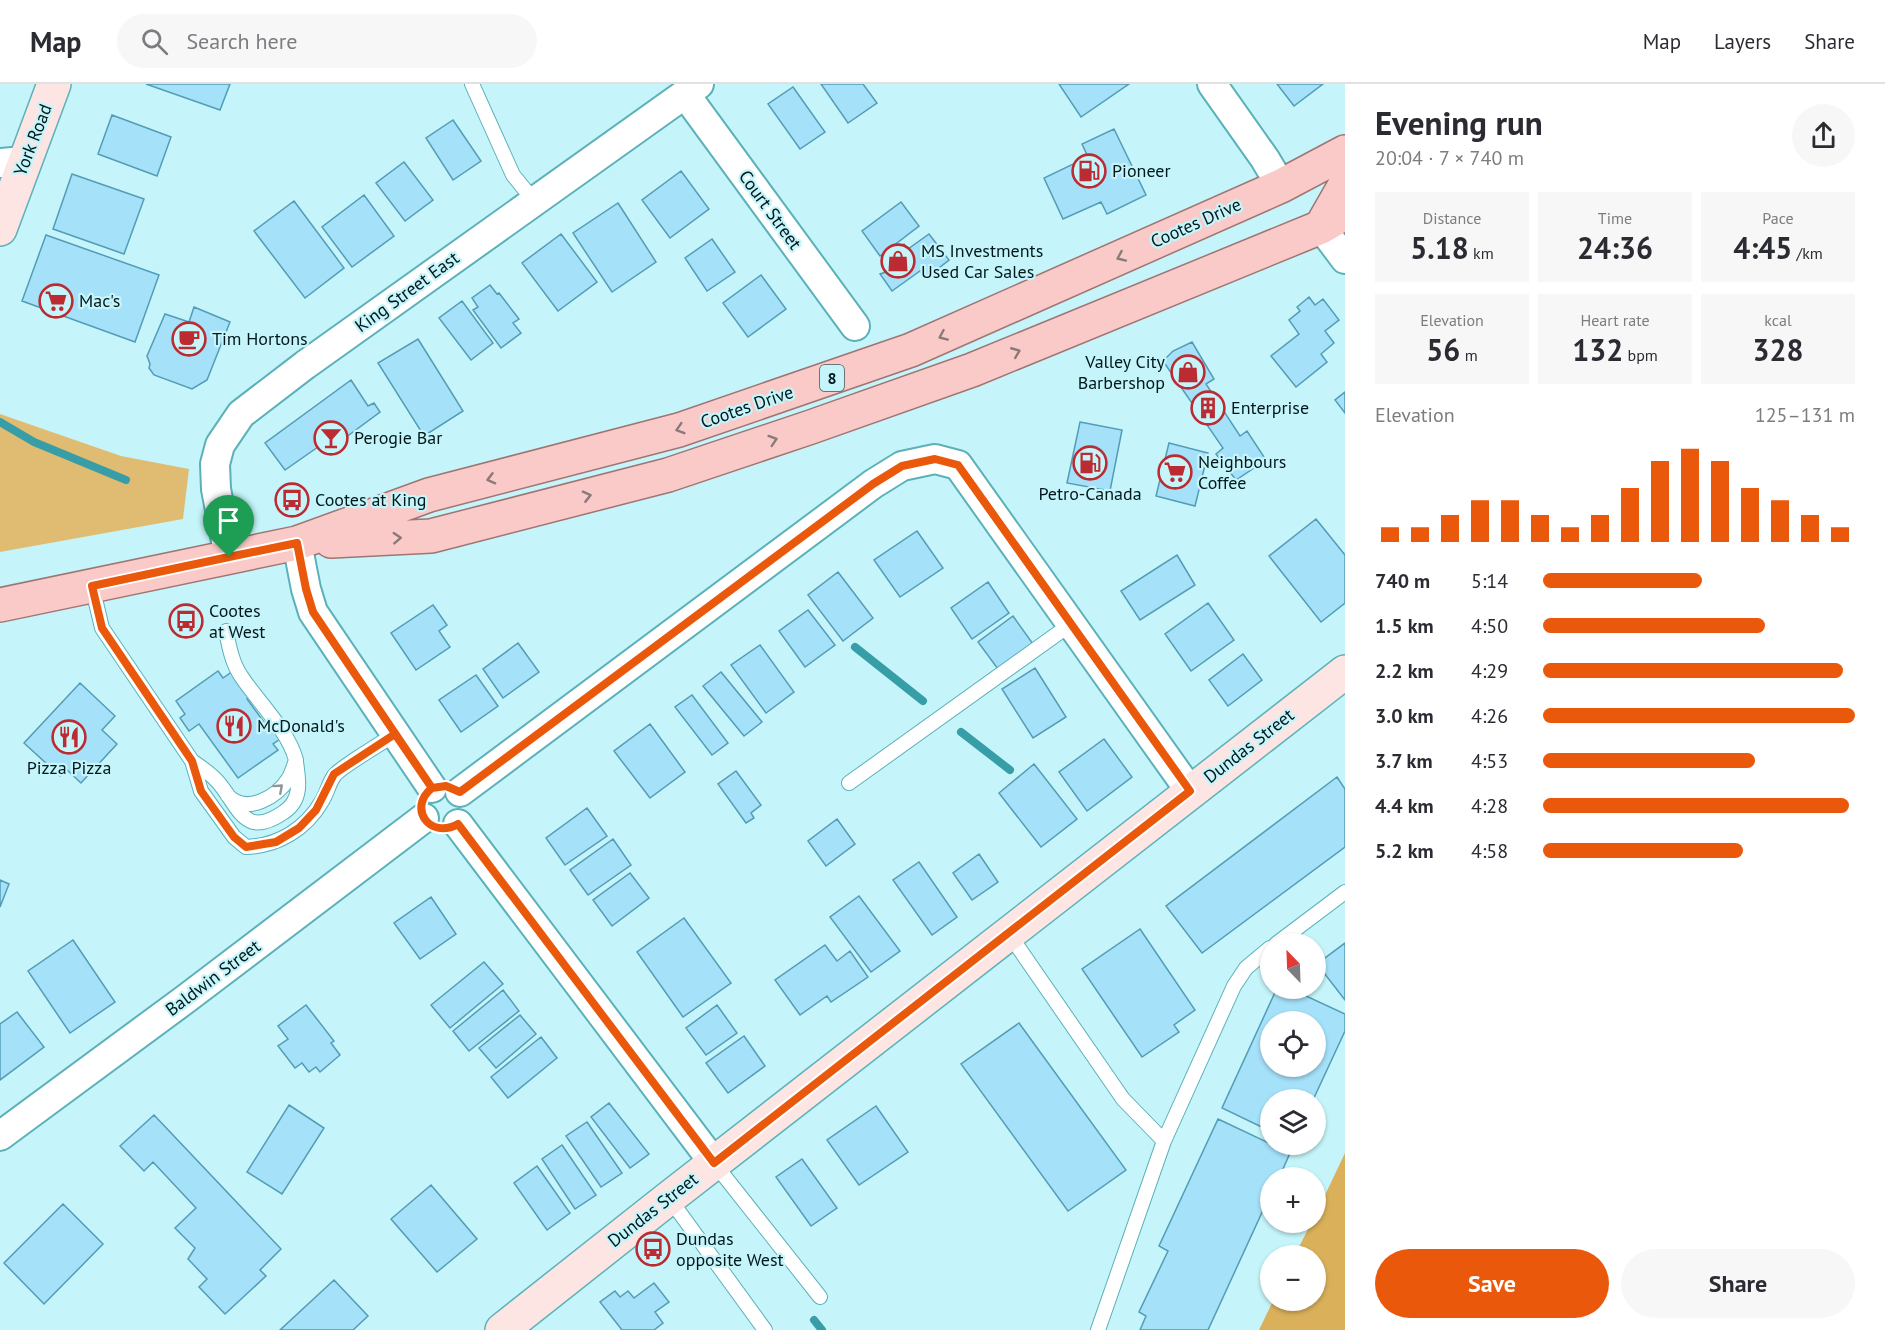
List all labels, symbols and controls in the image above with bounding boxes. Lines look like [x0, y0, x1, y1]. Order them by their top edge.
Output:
search box [117, 14, 537, 68]
text: Map [30, 23, 81, 60]
icon: search [138, 25, 171, 58]
text: Search here [186, 27, 297, 55]
text: Map [1643, 28, 1681, 55]
text: Layers [1714, 28, 1771, 55]
text: Share [1804, 28, 1855, 55]
street label: York Road [8, 101, 57, 179]
text: Evening run [1375, 101, 1543, 144]
button: share [1792, 104, 1855, 167]
text: 20:04 · 7 × 740 m [1375, 145, 1524, 171]
fuel station icon: Pioneer [1071, 153, 1107, 189]
place label: Pioneer [1112, 159, 1171, 182]
street label: Court Street [734, 166, 807, 254]
street label: Cootes Drive [1147, 192, 1245, 253]
text: Distance [1423, 208, 1481, 228]
text: Time [1598, 208, 1632, 228]
text: Pace [1762, 208, 1794, 228]
text: 5.18 [1410, 228, 1469, 267]
text: 24:36 [1577, 228, 1653, 267]
text: 4:45 [1733, 228, 1792, 267]
place label: MS Investments Used Car Sales [921, 239, 1043, 283]
shop icon: MS Investments Used Car Sales [880, 243, 916, 279]
text: km [1469, 243, 1494, 263]
text: /km [1792, 243, 1823, 263]
street label: King Street East [350, 246, 463, 337]
one-way arrow [1116, 249, 1127, 261]
supermarket icon: Mac's [38, 283, 74, 319]
place label: Mac's [79, 289, 120, 312]
text: Elevation [1420, 310, 1484, 330]
text: Heart rate [1580, 310, 1650, 330]
text: kcal [1764, 310, 1792, 330]
cafe icon: Tim Hortons [171, 321, 207, 357]
place label: Tim Hortons [212, 327, 308, 350]
one-way arrow [938, 329, 949, 341]
text: 56 [1426, 330, 1460, 369]
text: 132 [1572, 330, 1623, 369]
text: 328 [1752, 330, 1804, 369]
text: m [1460, 345, 1478, 365]
text: bpm [1623, 345, 1658, 365]
one-way arrow [1010, 347, 1021, 359]
place label: Valley City Barbershop [1078, 350, 1166, 394]
shop icon: Valley City Barbershop [1170, 354, 1206, 390]
road number: 8 [820, 365, 844, 391]
street label: Cootes Drive [697, 380, 796, 433]
building icon: Enterprise [1190, 390, 1226, 426]
place label: Enterprise [1231, 396, 1309, 419]
text: Elevation [1375, 402, 1455, 428]
text: 125–131 m [1755, 402, 1855, 428]
bar icon: Perogie Bar [313, 420, 349, 456]
one-way arrow [675, 422, 686, 435]
place label: Perogie Bar [354, 426, 442, 449]
one-way arrow [767, 434, 778, 447]
fuel station icon: Petro-Canada [1072, 445, 1108, 481]
place label: Neighbours Coffee [1198, 450, 1286, 494]
supermarket icon: Neighbours Coffee [1157, 454, 1193, 490]
one-way arrow [487, 471, 497, 484]
bus stop icon: Cootes at King [274, 482, 310, 518]
place label: Petro-Canada [1038, 482, 1142, 505]
place label: Cootes at King [315, 488, 427, 511]
one-way arrow [582, 490, 592, 503]
pin [203, 495, 254, 557]
icon: arrive [212, 504, 245, 537]
one-way arrow [392, 531, 401, 544]
text: 740 m [1375, 568, 1430, 594]
text: 5:14 [1471, 568, 1508, 594]
place label: Cootes at West [209, 599, 265, 643]
bus stop icon: Cootes at West [168, 603, 204, 639]
text: 1.5 km [1375, 613, 1434, 639]
text: 4:50 [1471, 613, 1508, 639]
text: 2.2 km [1375, 658, 1434, 684]
text: 4:29 [1471, 658, 1508, 684]
street label: Dundas Street [1199, 703, 1298, 788]
text: 3.0 km [1375, 703, 1434, 729]
text: 4:26 [1471, 703, 1508, 729]
restaurant icon: McDonald's [216, 708, 252, 744]
place label: McDonald's [257, 714, 345, 737]
restaurant icon: Pizza Pizza [51, 719, 87, 755]
text: 3.7 km [1375, 748, 1433, 774]
text: 4:53 [1471, 748, 1508, 774]
place label: Pizza Pizza [27, 756, 111, 779]
one-way arrow [272, 784, 283, 795]
text: 4.4 km [1375, 793, 1434, 819]
text: 4:28 [1471, 793, 1508, 819]
text: 5.2 km [1375, 838, 1434, 864]
text: 4:58 [1471, 838, 1508, 864]
north arrow [1260, 933, 1326, 999]
map controls [1260, 933, 1326, 1311]
street label: Baldwin Street [161, 934, 265, 1021]
button: locate [1260, 1011, 1326, 1077]
button: layers [1260, 1089, 1326, 1155]
street label: Dundas Street [603, 1167, 702, 1252]
button: + [1260, 1167, 1326, 1233]
place label: Dundas opposite West [676, 1227, 784, 1271]
bus stop icon: Dundas opposite West [635, 1231, 671, 1267]
button: − [1260, 1245, 1326, 1311]
button: Save [1375, 1249, 1609, 1318]
button: Share [1621, 1249, 1855, 1318]

